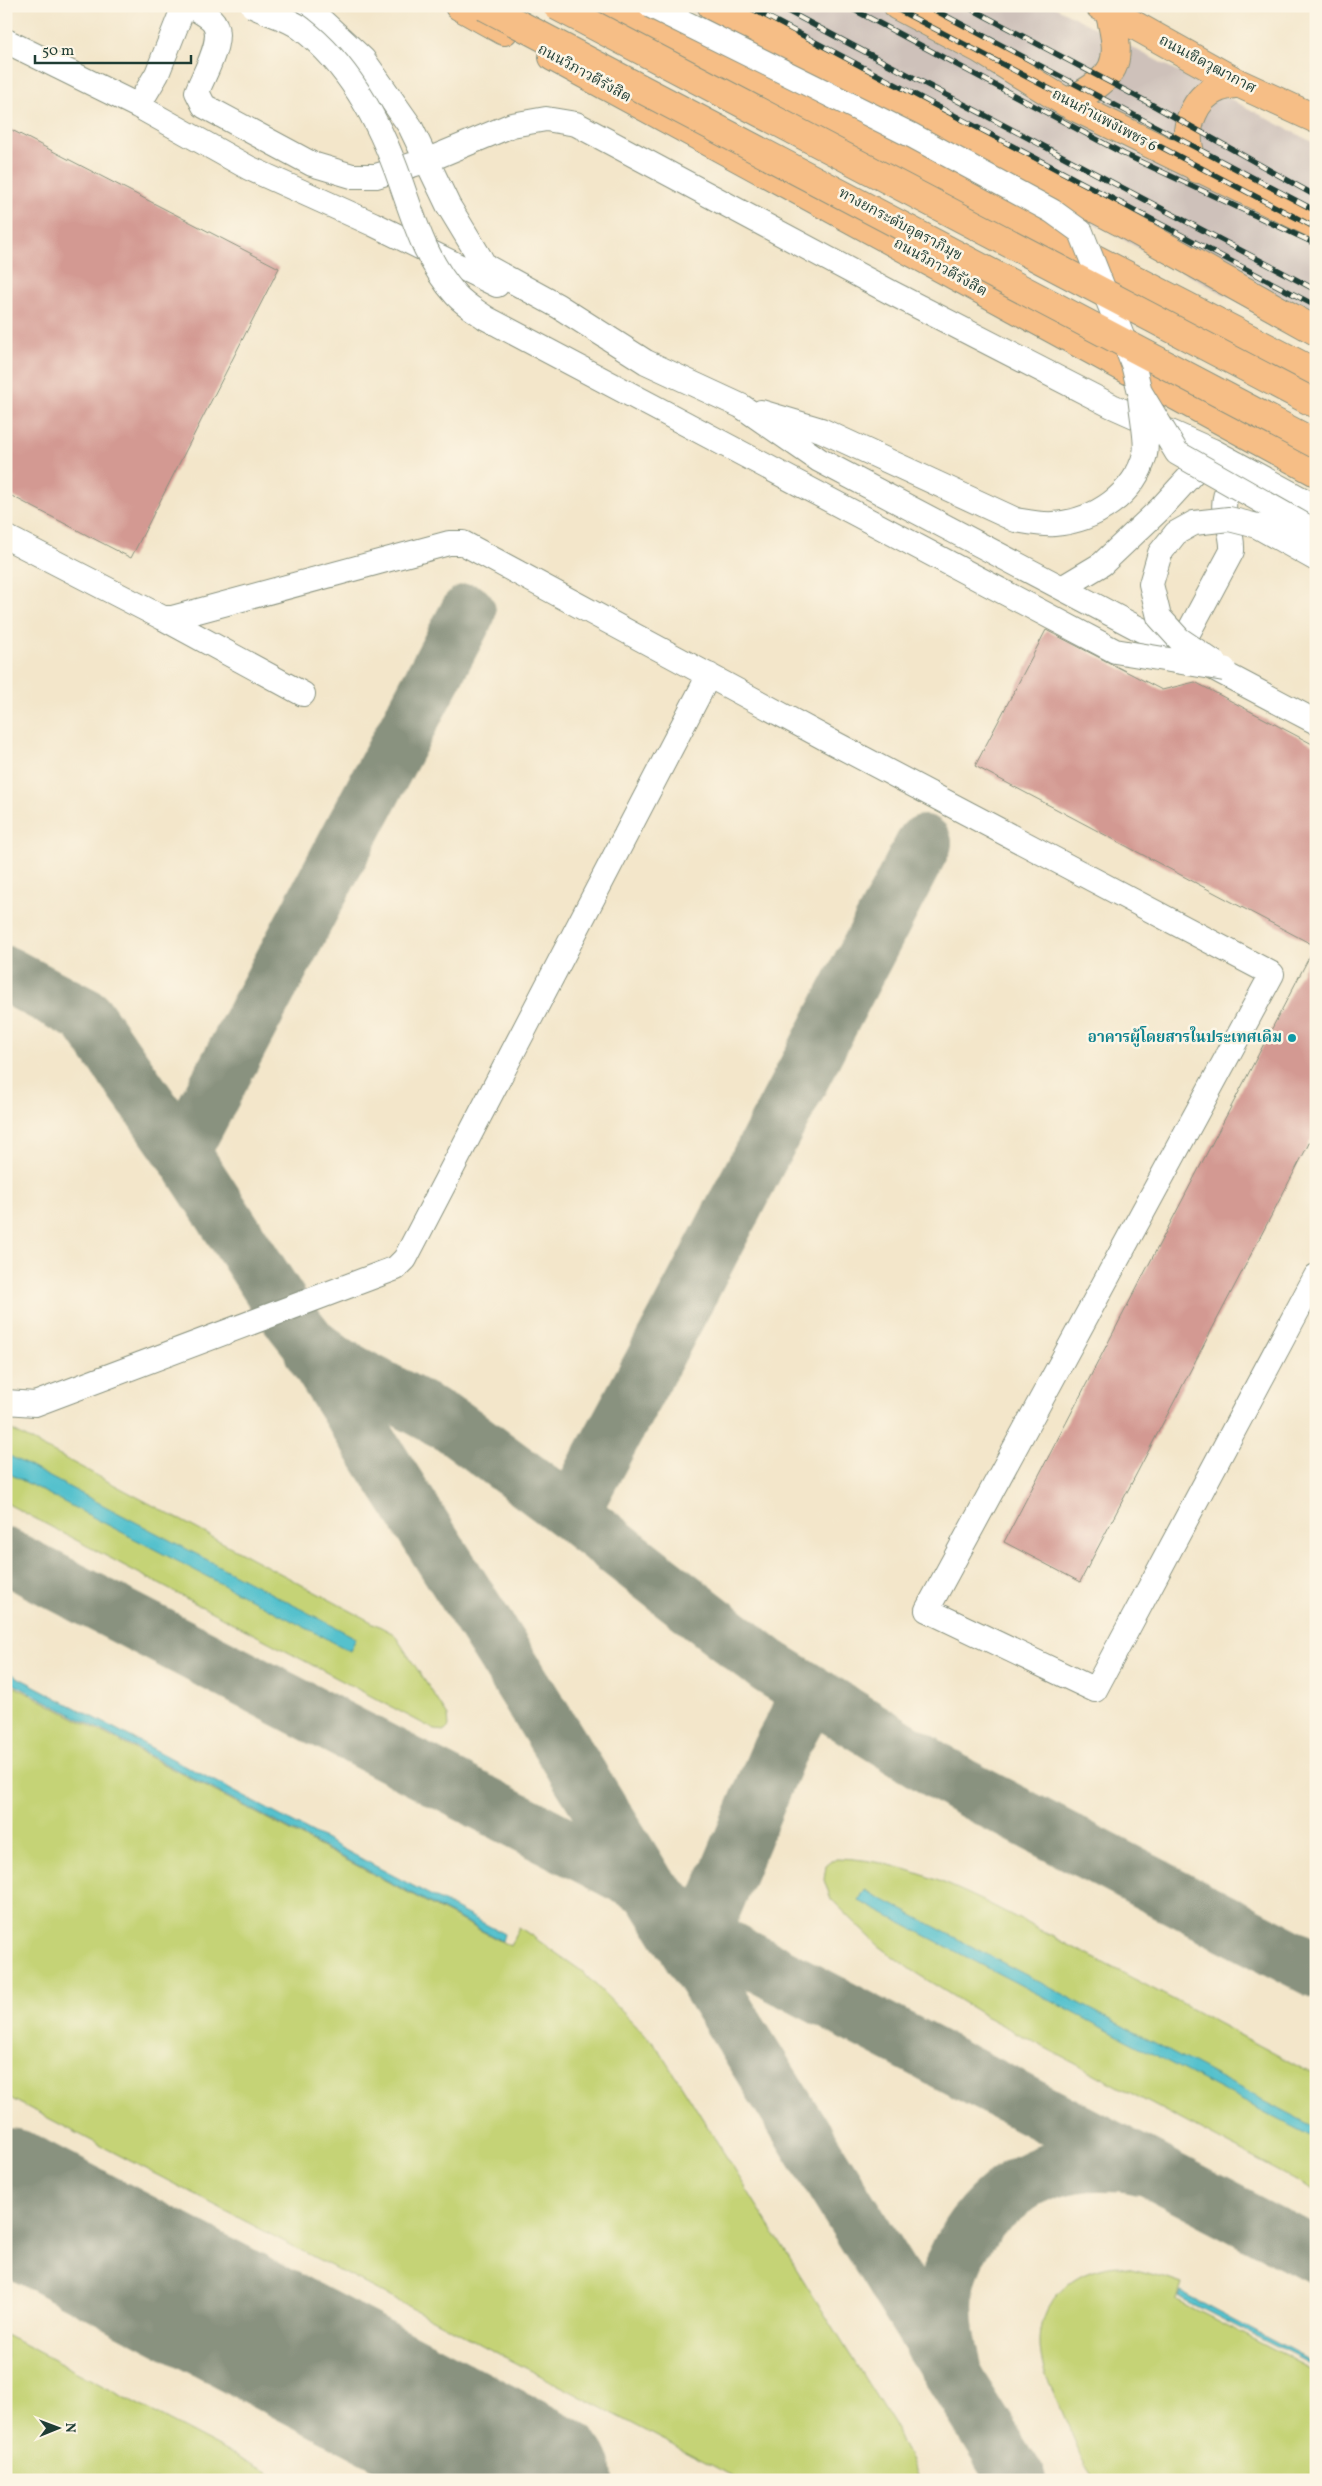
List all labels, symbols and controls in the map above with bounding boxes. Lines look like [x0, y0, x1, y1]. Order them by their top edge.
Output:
street label: ถนนเชิดวุฒากาศ [1155, 30, 1260, 100]
scale bar [35, 32, 191, 64]
street label: ถนนวิภาวดีรังสิต [533, 40, 635, 108]
text: 50 m [42, 41, 74, 62]
street label: ถนนกำแพงเพชร 6 [1048, 84, 1160, 158]
street label: ทางยกระดับอุตราภิมุข [834, 183, 966, 267]
street label: ถนนวิภาวดีรังสิต [889, 234, 991, 302]
place label: อาคารผู้โดยสารในประเทศเดิม [1088, 1026, 1282, 1049]
marker: อาคารผู้โดยสารในประเทศเดิม [1286, 1032, 1298, 1044]
north arrow [32, 2404, 82, 2454]
text: N [60, 2423, 79, 2433]

